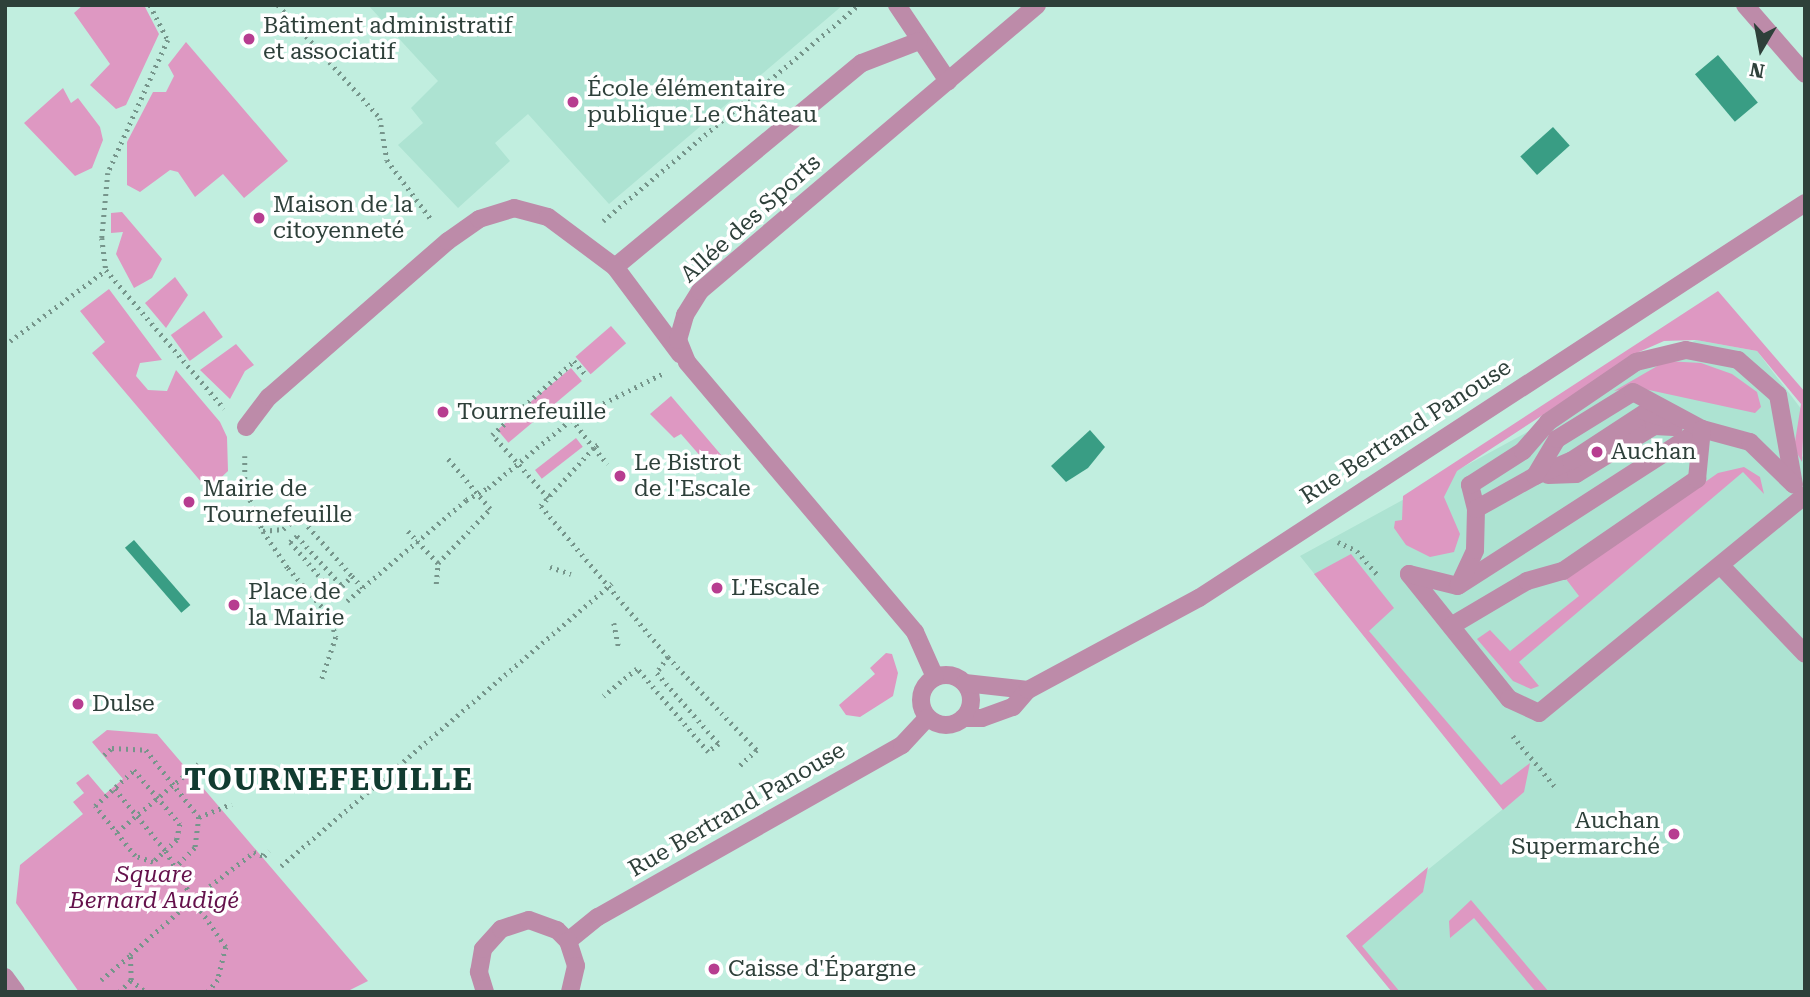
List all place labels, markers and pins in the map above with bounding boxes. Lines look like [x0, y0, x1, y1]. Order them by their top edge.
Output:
place label: Bâtiment administratif et associatif [263, 12, 513, 66]
marker: Bâtiment administratif et associatif [241, 31, 257, 47]
place label: École élémentaire publique Le Château [587, 75, 817, 129]
marker: École élémentaire publique Le Château [565, 94, 581, 110]
place label: Maison de la citoyenneté [273, 191, 413, 245]
marker: Maison de la citoyenneté [251, 210, 267, 226]
place label: Tournefeuille [457, 398, 606, 426]
marker: Tournefeuille [435, 404, 451, 420]
place label: Auchan [1611, 438, 1696, 466]
marker: Auchan [1589, 444, 1605, 460]
place label: Le Bistrot de l'Escale [634, 449, 751, 503]
marker: Le Bistrot de l'Escale [612, 468, 628, 484]
place label: Mairie de Tournefeuille [203, 475, 352, 529]
marker: Mairie de Tournefeuille [181, 494, 197, 510]
place label: L'Escale [731, 574, 820, 602]
place label: Place de la Mairie [248, 578, 344, 632]
marker: L'Escale [709, 580, 725, 596]
marker: Place de la Mairie [226, 597, 242, 613]
place label: Dulse [92, 690, 155, 718]
marker: Dulse [70, 696, 86, 712]
place label: Auchan Supermarché [1511, 807, 1660, 861]
marker: Auchan Supermarché [1666, 826, 1682, 842]
place label: Caisse d'Épargne [728, 955, 916, 983]
marker: Caisse d'Épargne [706, 961, 722, 977]

